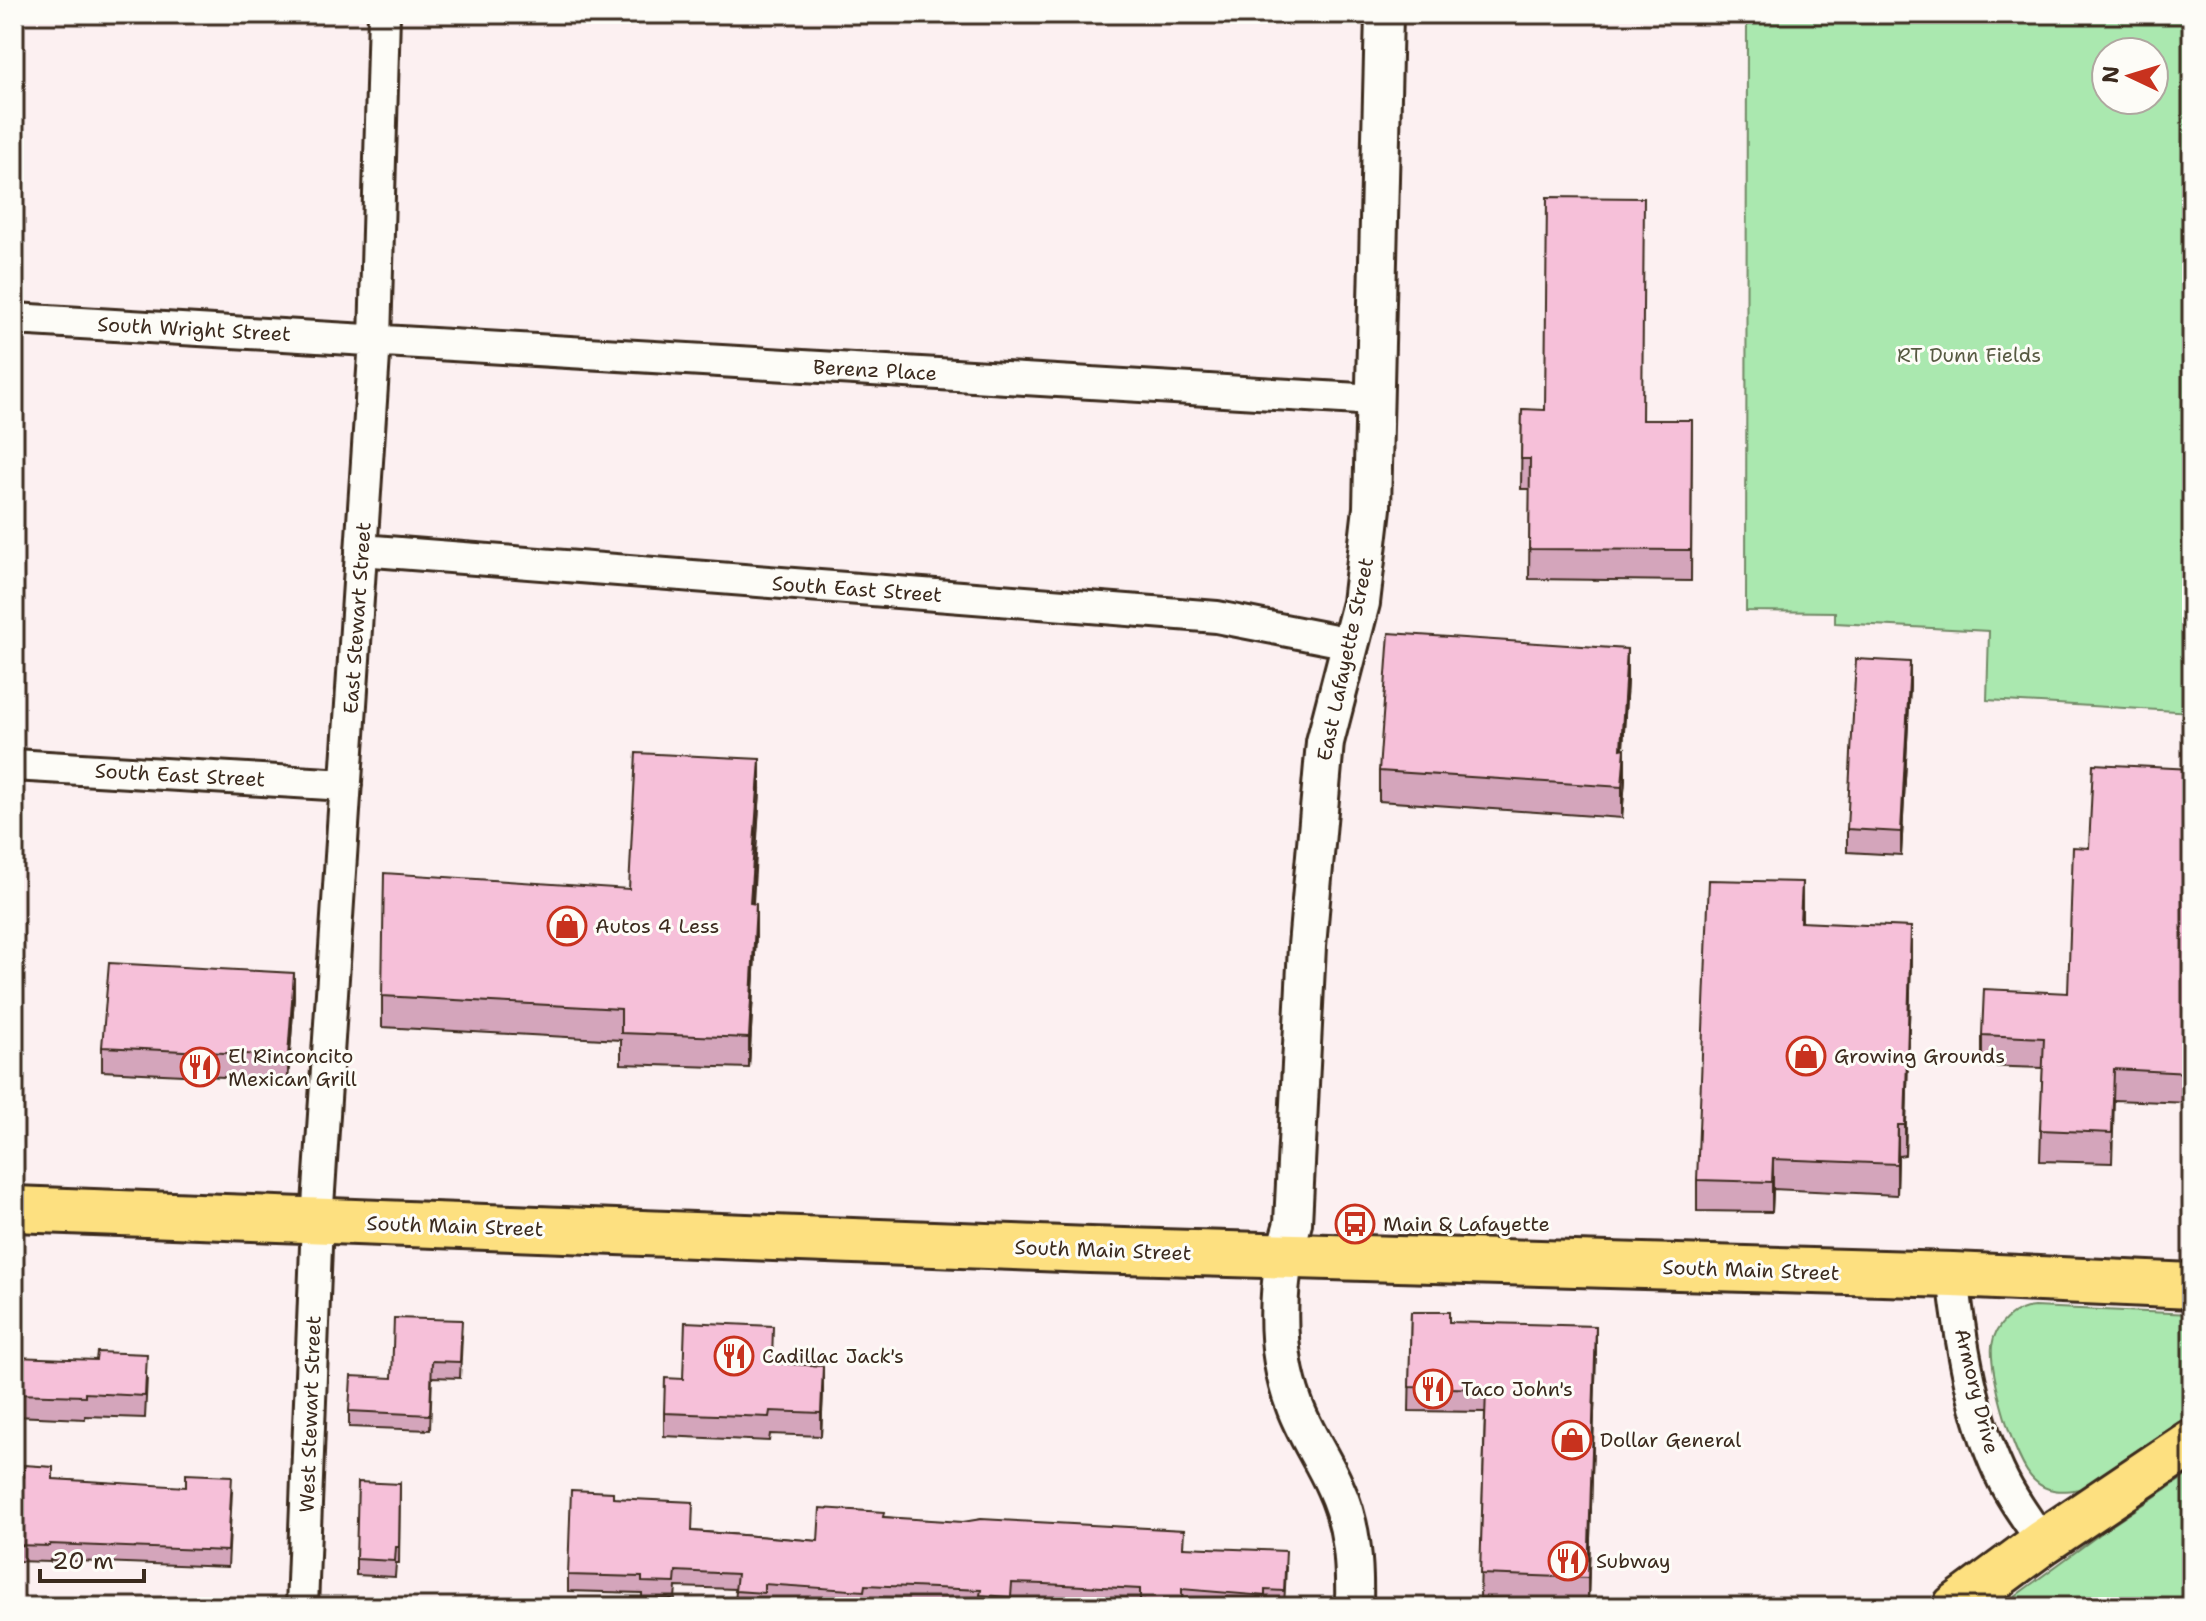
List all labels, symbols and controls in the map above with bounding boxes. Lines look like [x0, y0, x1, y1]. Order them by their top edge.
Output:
north arrow [2090, 36, 2170, 116]
text: N [2095, 65, 2126, 84]
street label: South Wright Street [97, 311, 291, 347]
park label: RT Dunn Fields [1897, 342, 2041, 368]
street label: Berenz Place [812, 354, 938, 386]
street label: East Stewart Street [337, 521, 377, 715]
street label: East Lafayette Street [1311, 555, 1379, 763]
street label: South East Street [771, 570, 943, 608]
street label: South East Street [94, 758, 266, 792]
shop icon: Autos 4 Less [546, 905, 588, 947]
place label: Autos 4 Less [595, 913, 719, 939]
shop icon: Growing Grounds [1785, 1035, 1827, 1077]
place label: El Rinconcito Mexican Grill [228, 1043, 357, 1092]
place label: Growing Grounds [1834, 1043, 2005, 1069]
restaurant icon: El Rinconcito Mexican Grill [179, 1046, 221, 1088]
bus stop icon: Main & Lafayette [1334, 1203, 1376, 1245]
street label: South Main Street [366, 1210, 544, 1242]
place label: Main & Lafayette [1383, 1211, 1550, 1237]
street label: South Main Street [1014, 1234, 1192, 1266]
street label: South Main Street [1662, 1254, 1840, 1286]
street label: West Stewart Street [294, 1315, 326, 1513]
street label: Armory Drive [1949, 1326, 2005, 1456]
restaurant icon: Cadillac Jack's [713, 1335, 755, 1377]
place label: Cadillac Jack's [762, 1343, 904, 1369]
restaurant icon: Taco John's [1412, 1368, 1454, 1410]
place label: Taco John's [1461, 1376, 1573, 1402]
shop icon: Dollar General [1551, 1419, 1593, 1461]
place label: Dollar General [1600, 1427, 1741, 1453]
scale bar [40, 1533, 144, 1583]
restaurant icon: Subway [1547, 1540, 1589, 1582]
text: 20 m [52, 1545, 114, 1577]
place label: Subway [1596, 1548, 1671, 1574]

